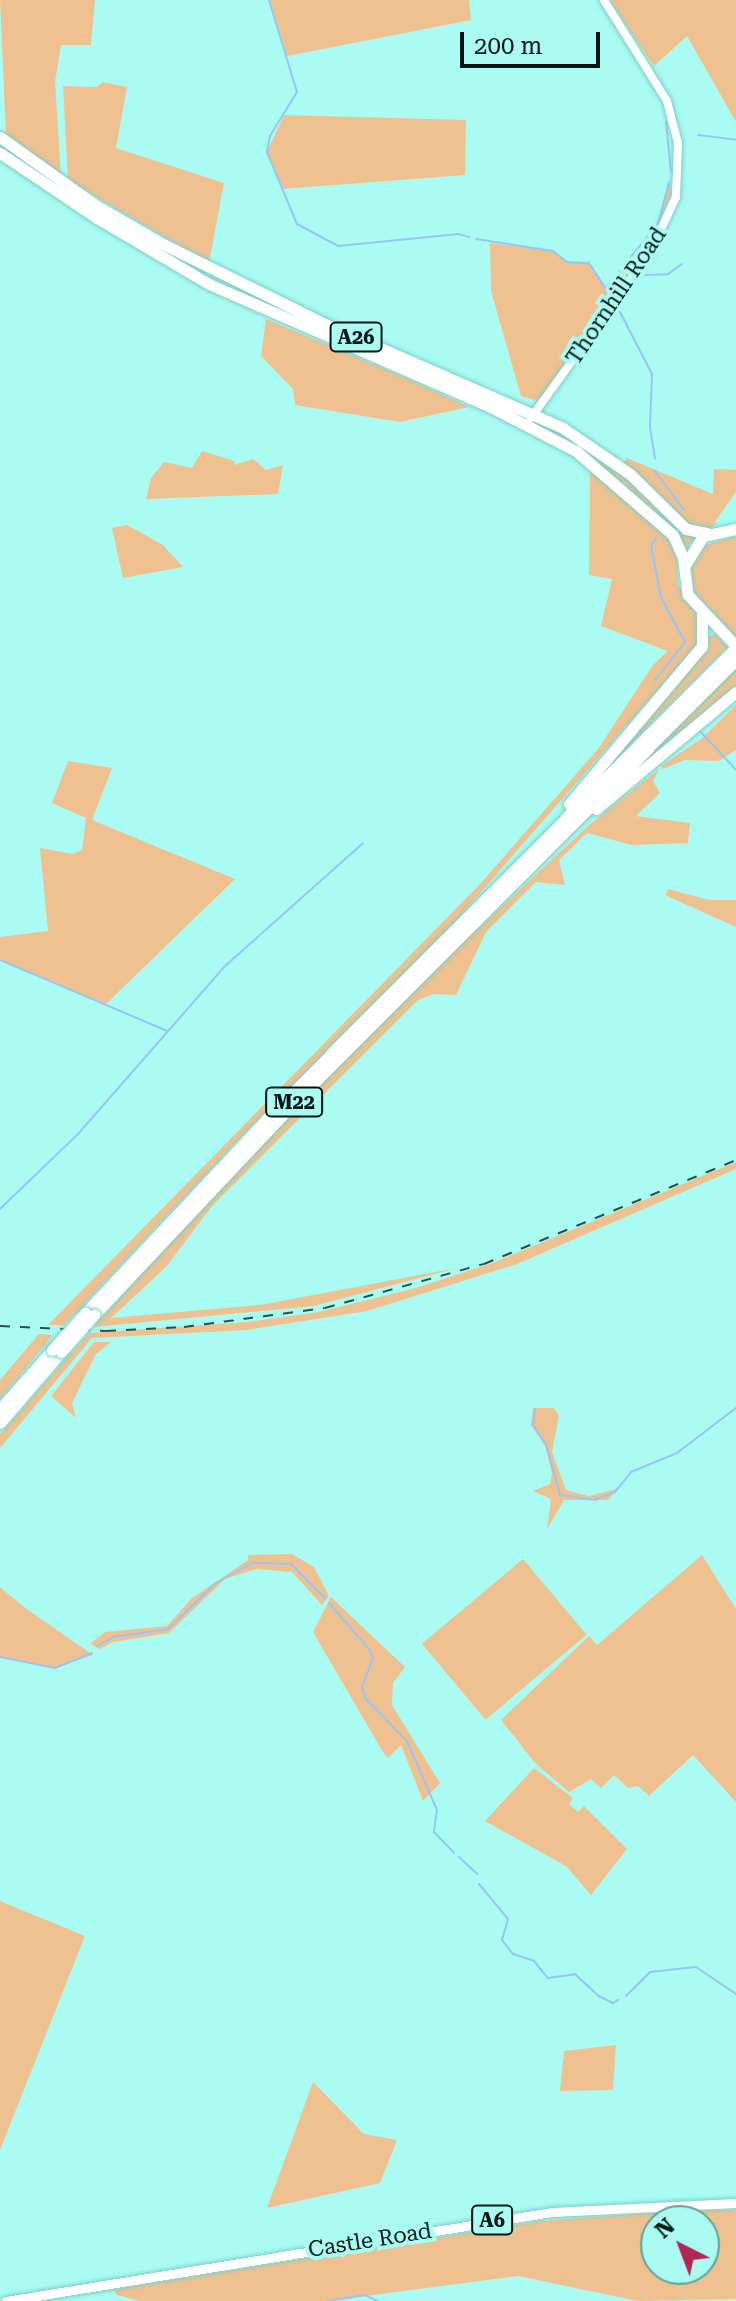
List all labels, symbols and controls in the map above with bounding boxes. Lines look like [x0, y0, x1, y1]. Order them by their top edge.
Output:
scale bar [464, 16, 604, 66]
text: 200 m [474, 32, 542, 60]
street label: Thornhill Road [560, 222, 672, 370]
road number: A26 [328, 321, 384, 353]
road number: M22 [264, 1086, 324, 1118]
road number: A6 [470, 2204, 514, 2236]
north arrow [640, 2205, 720, 2285]
text: N [650, 2213, 680, 2243]
street label: Castle Road [306, 2217, 434, 2263]

